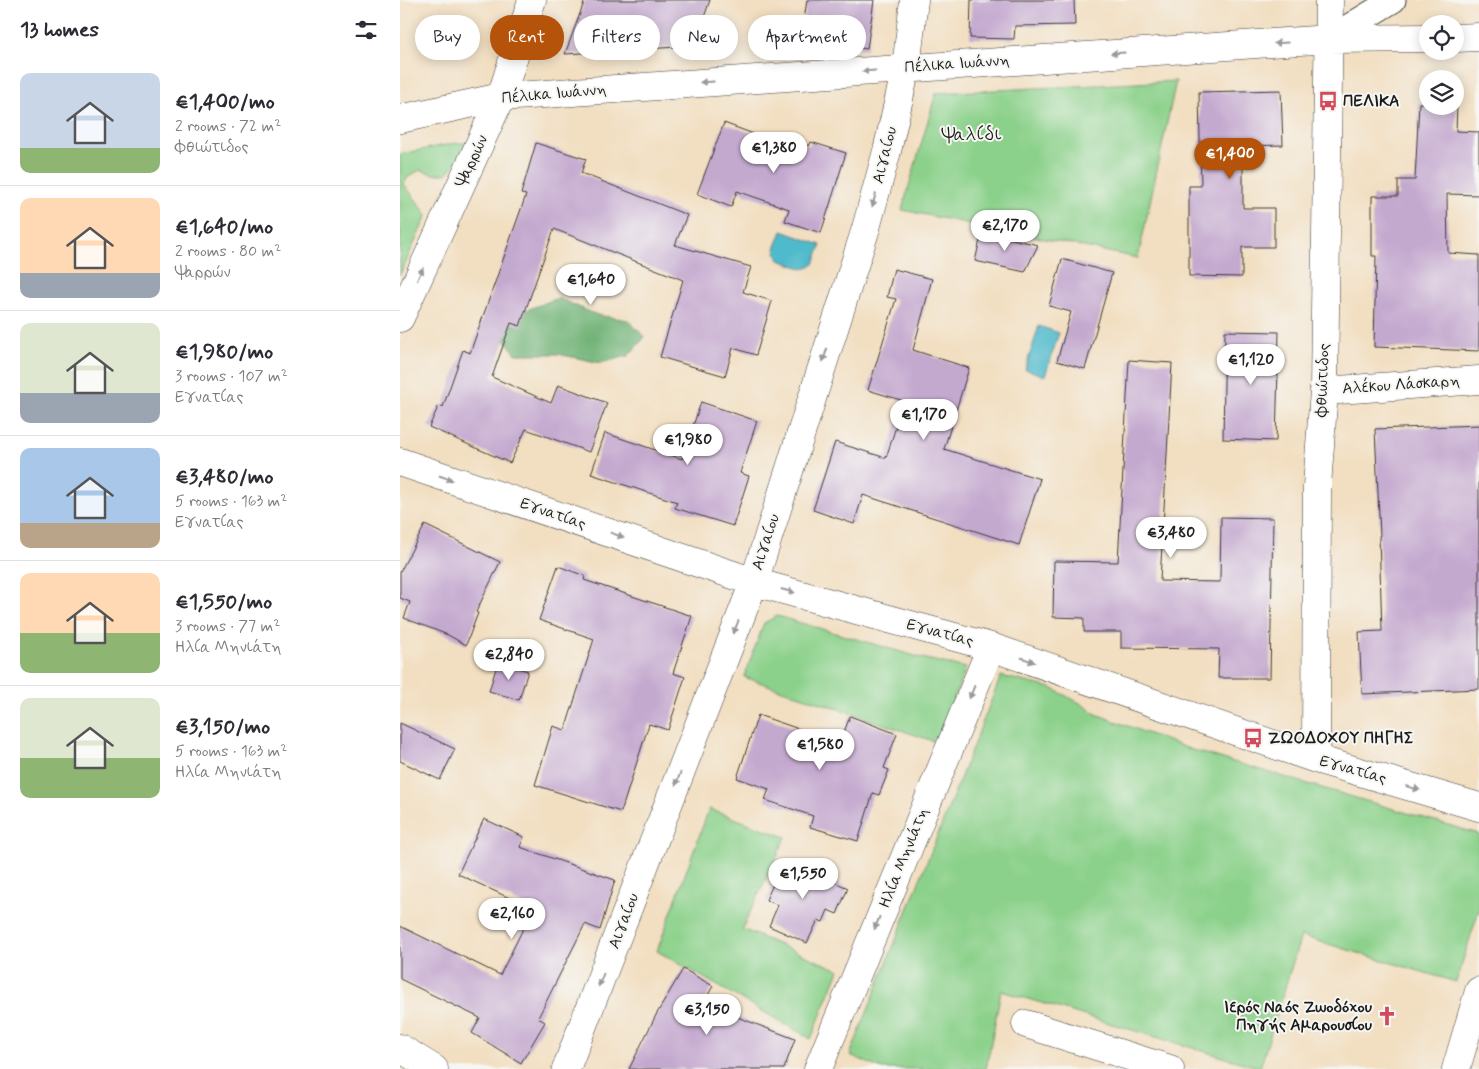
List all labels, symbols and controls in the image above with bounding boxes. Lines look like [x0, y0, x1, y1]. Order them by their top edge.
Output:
chip: Buy [415, 15, 480, 60]
chip: Rent [490, 15, 564, 60]
chip: Filters [574, 15, 660, 60]
chip: New [670, 15, 738, 60]
chip: Apartment [748, 15, 866, 60]
map controls [1419, 15, 1464, 115]
button: locate [1419, 15, 1464, 60]
text: 13 homes [20, 16, 99, 44]
icon: filters [352, 16, 380, 44]
one-way arrow [1272, 39, 1288, 47]
street label: Πέλικα Ιωάννη [904, 49, 1010, 78]
one-way arrow [1110, 50, 1126, 58]
one-way arrow [861, 67, 877, 75]
button: layers [1419, 70, 1464, 115]
street label: Πέλικα Ιωάννη [500, 78, 607, 109]
one-way arrow [699, 78, 715, 86]
text: €1,400/mo [175, 88, 275, 116]
bus stop icon: ΠΕΛΙΚΑ [1317, 90, 1339, 112]
place label: ΠΕΛΙΚΑ [1343, 91, 1399, 112]
icon: home [60, 93, 120, 153]
text: 2 rooms · 72 m² [175, 116, 281, 137]
district label: Ψαλίδι [941, 123, 1002, 147]
street label: Αιγαίου [868, 124, 902, 186]
street label: Ψαρρών [450, 131, 493, 191]
pin: €1,380 [733, 132, 815, 174]
text: Φθιώτιδος [175, 137, 249, 158]
text: €1,380 [751, 137, 797, 158]
pin: €1,400 [1189, 138, 1271, 180]
text: €1,400 [1205, 143, 1255, 164]
one-way arrow [869, 193, 877, 208]
pin: €2,170 [964, 210, 1046, 252]
text: €1,640/mo [175, 213, 273, 241]
text: €2,170 [982, 215, 1028, 236]
icon: home [60, 218, 120, 278]
text: 2 rooms · 80 m² [175, 241, 281, 262]
text: Ψαρρών [175, 262, 230, 283]
pin: €1,640 [550, 264, 632, 306]
one-way arrow [417, 267, 425, 281]
text: €1,640 [567, 269, 615, 290]
text: €1,980/mo [175, 338, 273, 366]
icon: home [60, 343, 120, 403]
street label: Φθιώτιδος [1311, 343, 1335, 418]
pin: €1,120 [1210, 344, 1292, 386]
one-way arrow [821, 348, 829, 363]
text: €1,120 [1228, 349, 1274, 370]
text: 3 rooms · 107 m² [175, 366, 288, 387]
street label: Αλέκου Λάσκαρη [1341, 369, 1461, 400]
text: Εγνατίας [175, 387, 244, 408]
pin: €1,170 [883, 398, 965, 441]
text: €1,170 [901, 404, 947, 425]
pin: €1,980 [647, 424, 729, 466]
text: €1,980 [664, 429, 712, 450]
text: €3,480/mo [175, 463, 274, 491]
icon: home [60, 468, 120, 528]
one-way arrow [439, 474, 454, 482]
text: 5 rooms · 163 m² [175, 491, 287, 512]
street label: Εγνατίας [517, 493, 589, 535]
street label: Αιγαίου [747, 511, 785, 573]
text: Εγνατίας [175, 512, 244, 533]
pin: €3,480 [1130, 516, 1212, 559]
text: €3,480 [1147, 522, 1195, 543]
one-way arrow [609, 532, 624, 540]
one-way arrow [780, 587, 795, 595]
text: €1,550/mo [175, 588, 272, 616]
icon: home [60, 593, 120, 653]
street label: Εγνατίας [904, 614, 976, 652]
text: 3 rooms · 77 m² [175, 616, 280, 637]
one-way arrow [732, 620, 740, 635]
text: Ηλία Μηνιάτη [175, 637, 281, 658]
pin: €2,840 [468, 638, 550, 681]
text: €2,840 [485, 644, 533, 665]
one-way arrow [1021, 656, 1036, 664]
one-way arrow [968, 685, 976, 700]
text: €3,150/mo [175, 713, 270, 741]
icon: home [60, 718, 120, 778]
bus stop icon: ΖΩΟΔΟΧΟΥ ΠΗΓΗΣ [1242, 727, 1264, 749]
pin: €1,580 [779, 728, 861, 771]
place label: ΖΩΟΔΟΧΟΥ ΠΗΓΗΣ [1268, 728, 1414, 749]
text: €1,580 [796, 734, 844, 755]
text: 5 rooms · 163 m² [175, 741, 287, 762]
street label: Εγνατίας [1317, 750, 1389, 790]
text: Ηλία Μηνιάτη [175, 762, 281, 783]
one-way arrow [674, 772, 682, 787]
one-way arrow [1406, 784, 1421, 792]
street label: Ηλία Μηνιάτη [874, 805, 934, 911]
pin: €1,550 [762, 858, 844, 900]
text: €1,550 [779, 863, 827, 884]
street label: Αιγαίου [604, 890, 644, 952]
pin: €2,160 [471, 898, 553, 940]
text: €2,160 [489, 903, 535, 924]
one-way arrow [873, 916, 881, 930]
one-way arrow [597, 973, 605, 988]
pin: €3,150 [666, 994, 748, 1036]
place label: Ιερός Ναός Ζωοδόχου Πηγής Αμαρουσίου [1224, 997, 1373, 1036]
text: €3,150 [684, 999, 730, 1020]
church icon: Ιερός Ναός Ζωοδόχου Πηγής Αμαρουσίου [1376, 1005, 1398, 1027]

